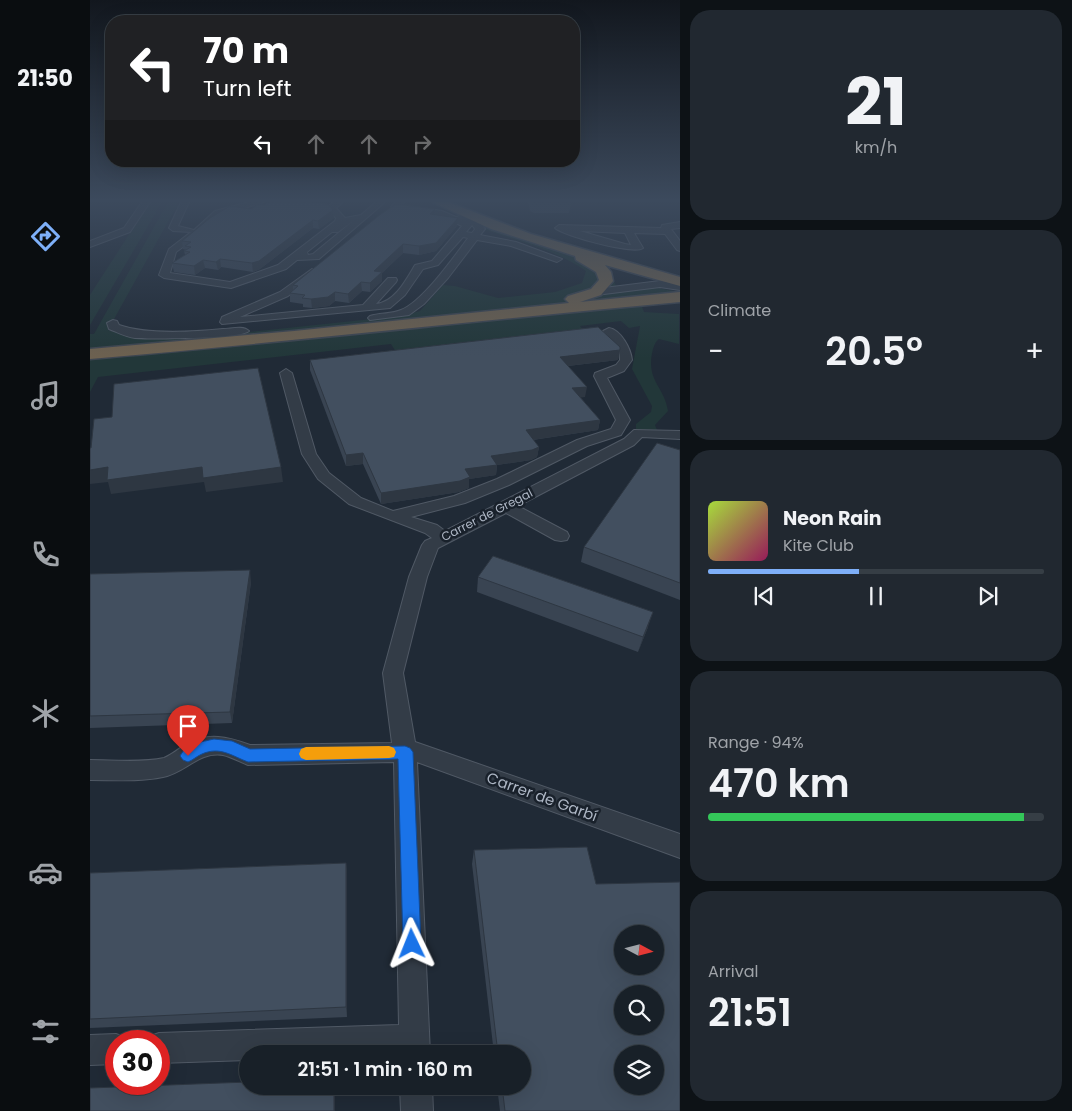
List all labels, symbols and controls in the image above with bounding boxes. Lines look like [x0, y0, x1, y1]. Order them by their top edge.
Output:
text: 70 m [203, 26, 289, 75]
icon: left [120, 35, 185, 100]
text: 21 [845, 57, 907, 148]
text: 21:50 [17, 63, 73, 94]
text: Turn left [203, 73, 291, 104]
icon: left [249, 130, 277, 158]
icon: ahead [302, 130, 330, 158]
icon: ahead [355, 130, 383, 158]
icon: right [408, 130, 436, 158]
text: km/h [855, 136, 897, 159]
icon: directions [28, 219, 63, 254]
text: Climate [708, 299, 771, 322]
text: 20.5° [825, 325, 923, 378]
text: − [708, 332, 723, 371]
text: + [1025, 332, 1044, 371]
icon: music [28, 378, 63, 413]
street label: Carrer de Gregal [438, 484, 536, 545]
text: Neon Rain [783, 505, 882, 532]
text: Kite Club [783, 534, 854, 557]
icon: phone [28, 537, 63, 572]
icon: previous [750, 582, 778, 610]
icon: pause [862, 582, 890, 610]
icon: next [974, 582, 1002, 610]
icon: climate [28, 696, 63, 731]
pin [167, 705, 209, 756]
icon: arrive [174, 712, 202, 740]
text: Range · 94% [708, 731, 804, 754]
text: 470 km [708, 757, 850, 810]
street label: Carrer de Garbí [484, 767, 601, 826]
icon: car [28, 855, 63, 890]
position arrow [385, 917, 437, 969]
north arrow [614, 925, 664, 975]
map controls [614, 925, 664, 1095]
text: Arrival [708, 960, 758, 983]
button: search [614, 985, 664, 1035]
text: 21:51 [708, 986, 792, 1039]
icon: filters [28, 1014, 63, 1049]
speed limit sign: 30 [105, 1030, 170, 1095]
button: layers [614, 1045, 664, 1095]
text: 21:51 · 1 min · 160 m [297, 1056, 473, 1083]

